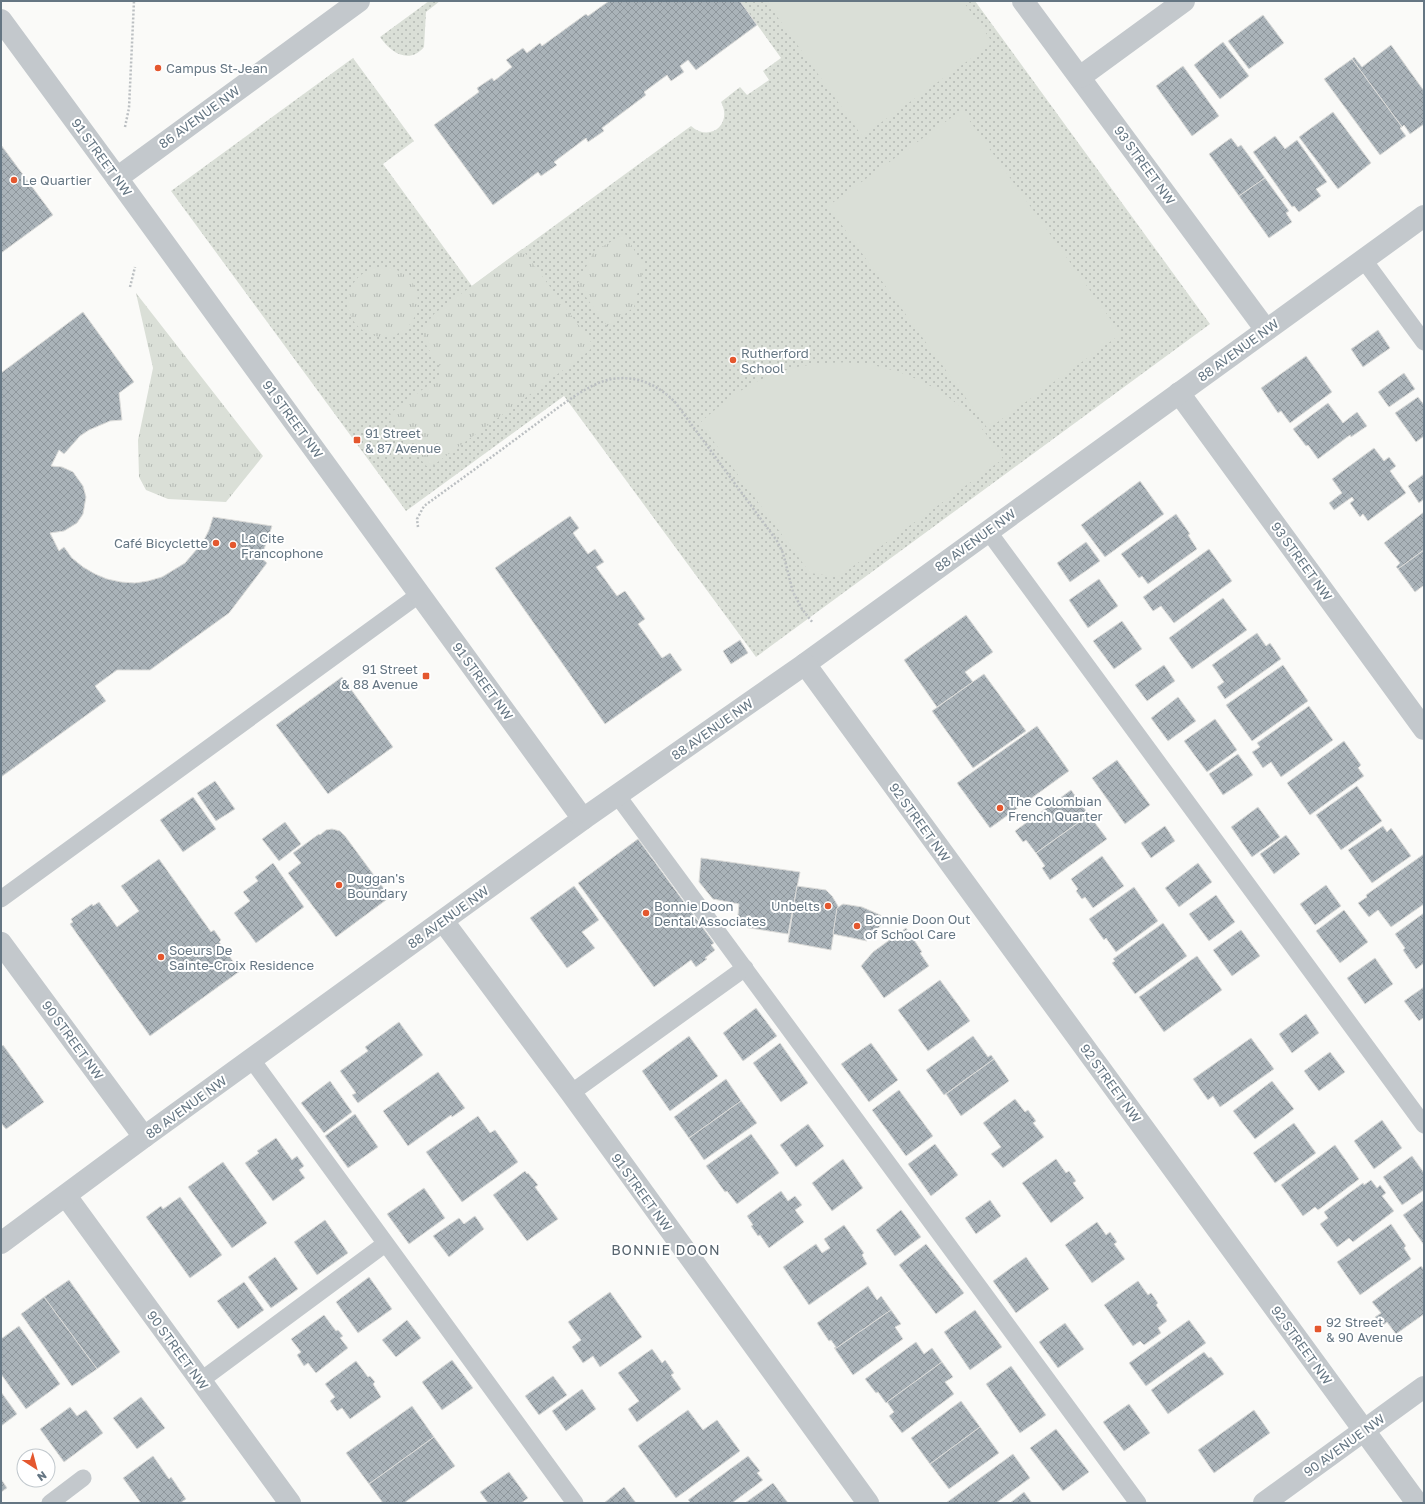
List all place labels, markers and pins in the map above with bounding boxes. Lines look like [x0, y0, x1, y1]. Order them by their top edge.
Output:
place label: Campus St-Jean [166, 60, 268, 76]
marker: Campus St-Jean [153, 63, 163, 73]
place label: Le Quartier [22, 172, 92, 188]
marker: Le Quartier [9, 175, 19, 185]
place label: Rutherford School [741, 345, 809, 376]
marker: Rutherford School [728, 355, 738, 365]
place label: 91 Street & 87 Avenue [365, 425, 441, 456]
marker: 91 Street & 87 Avenue [352, 435, 362, 445]
place label: La Cite Francophone [241, 530, 323, 561]
place label: Café Bicyclette [114, 535, 208, 551]
marker: Café Bicyclette [211, 538, 221, 548]
marker: La Cite Francophone [228, 540, 238, 550]
place label: 91 Street & 88 Avenue [341, 661, 418, 692]
marker: 91 Street & 88 Avenue [421, 671, 431, 681]
place label: The Colombian French Quarter [1008, 793, 1103, 824]
marker: The Colombian French Quarter [995, 803, 1005, 813]
place label: Duggan's Boundary [347, 870, 408, 901]
marker: Duggan's Boundary [334, 880, 344, 890]
place label: Bonnie Doon Dental Associates [654, 898, 766, 929]
place label: Unbelts [771, 898, 820, 914]
marker: Unbelts [823, 901, 833, 911]
marker: Bonnie Doon Dental Associates [641, 908, 651, 918]
place label: Bonnie Doon Out of School Care [865, 911, 970, 942]
marker: Bonnie Doon Out of School Care [852, 921, 862, 931]
place label: Soeurs De Sainte-Croix Residence [169, 942, 314, 973]
marker: Soeurs De Sainte-Croix Residence [156, 952, 166, 962]
place label: 92 Street & 90 Avenue [1326, 1314, 1403, 1345]
marker: 92 Street & 90 Avenue [1313, 1324, 1323, 1334]

